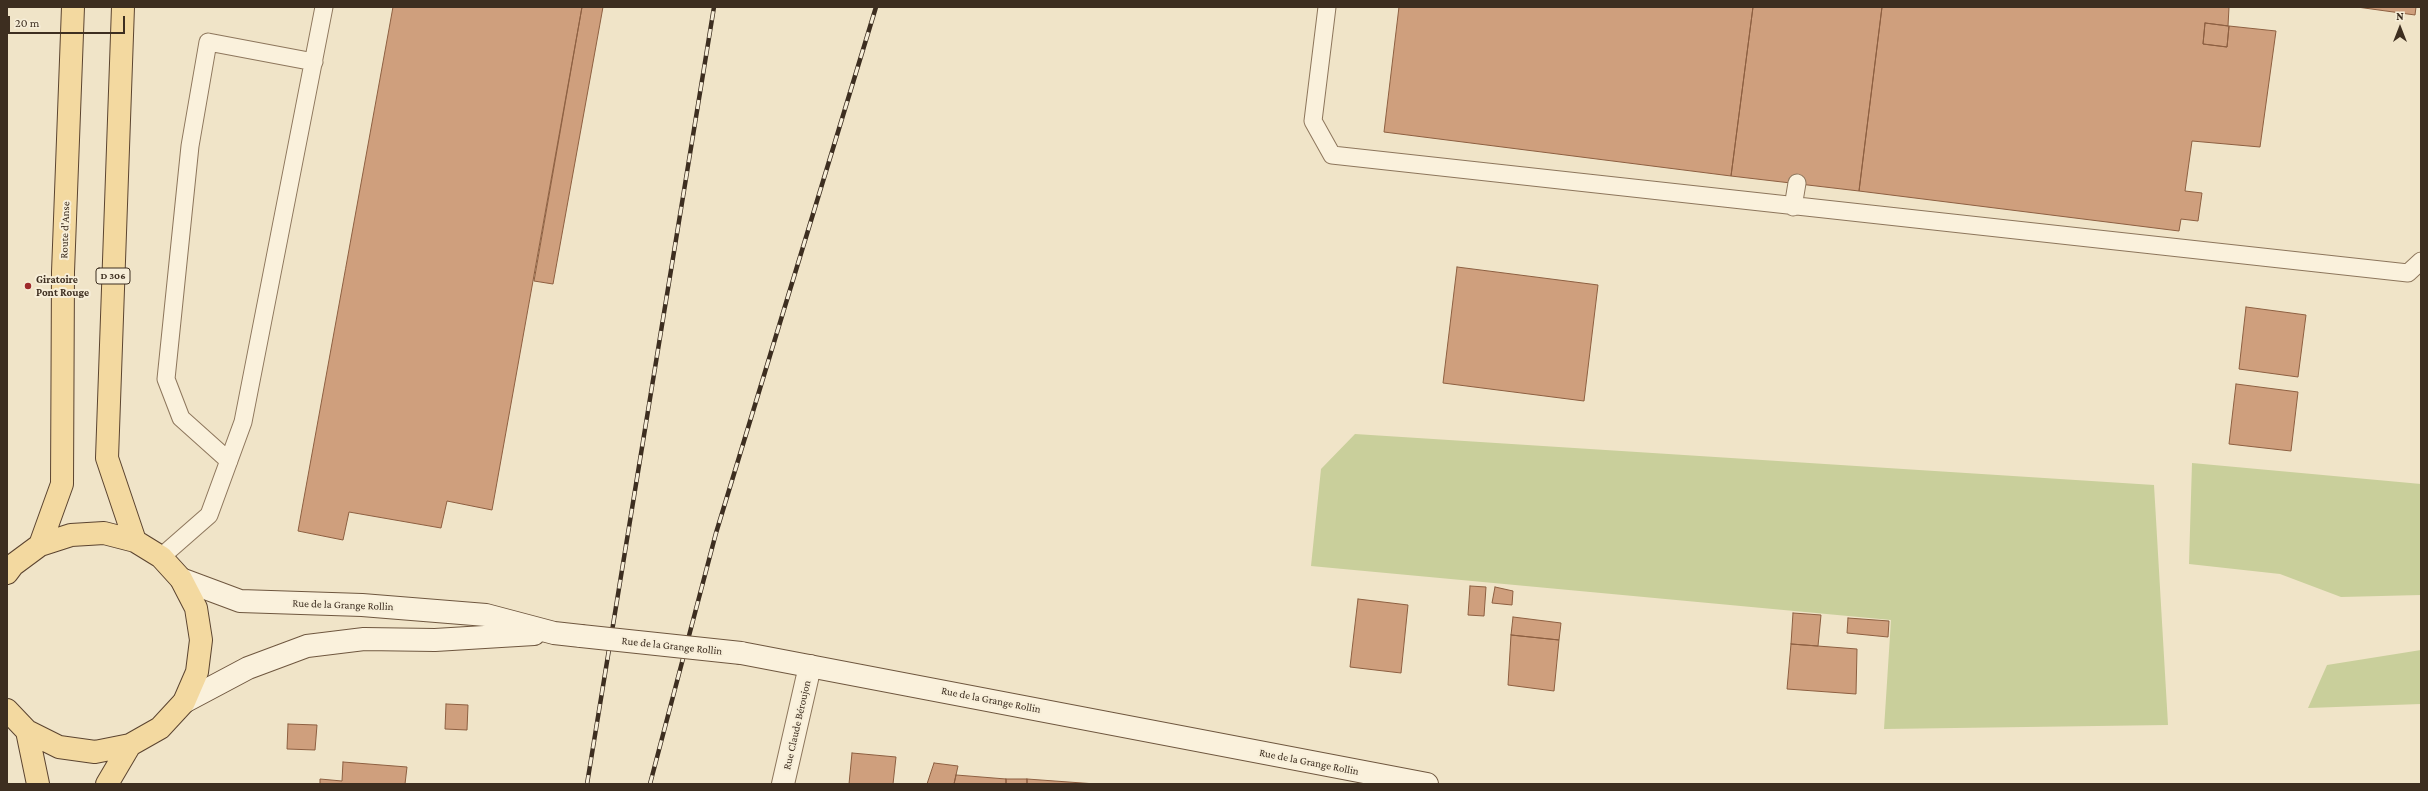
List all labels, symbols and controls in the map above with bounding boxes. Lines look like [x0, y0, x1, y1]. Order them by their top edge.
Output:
scale bar [10, 8, 127, 34]
north arrow [2380, 8, 2420, 48]
text: N [2396, 10, 2404, 22]
text: 20 m [15, 16, 39, 30]
street label: Route d'Anse [57, 201, 73, 259]
road number: D 306 [96, 268, 130, 284]
place label: Giratoire Pont Rouge [36, 273, 89, 299]
marker: Giratoire Pont Rouge [23, 281, 33, 291]
street label: Rue de la Grange Rollin [292, 597, 394, 613]
street label: Rue de la Grange Rollin [621, 634, 723, 658]
street label: Rue Claude Béroujon [780, 679, 814, 771]
street label: Rue de la Grange Rollin [940, 684, 1042, 716]
street label: Rue de la Grange Rollin [1258, 746, 1360, 778]

